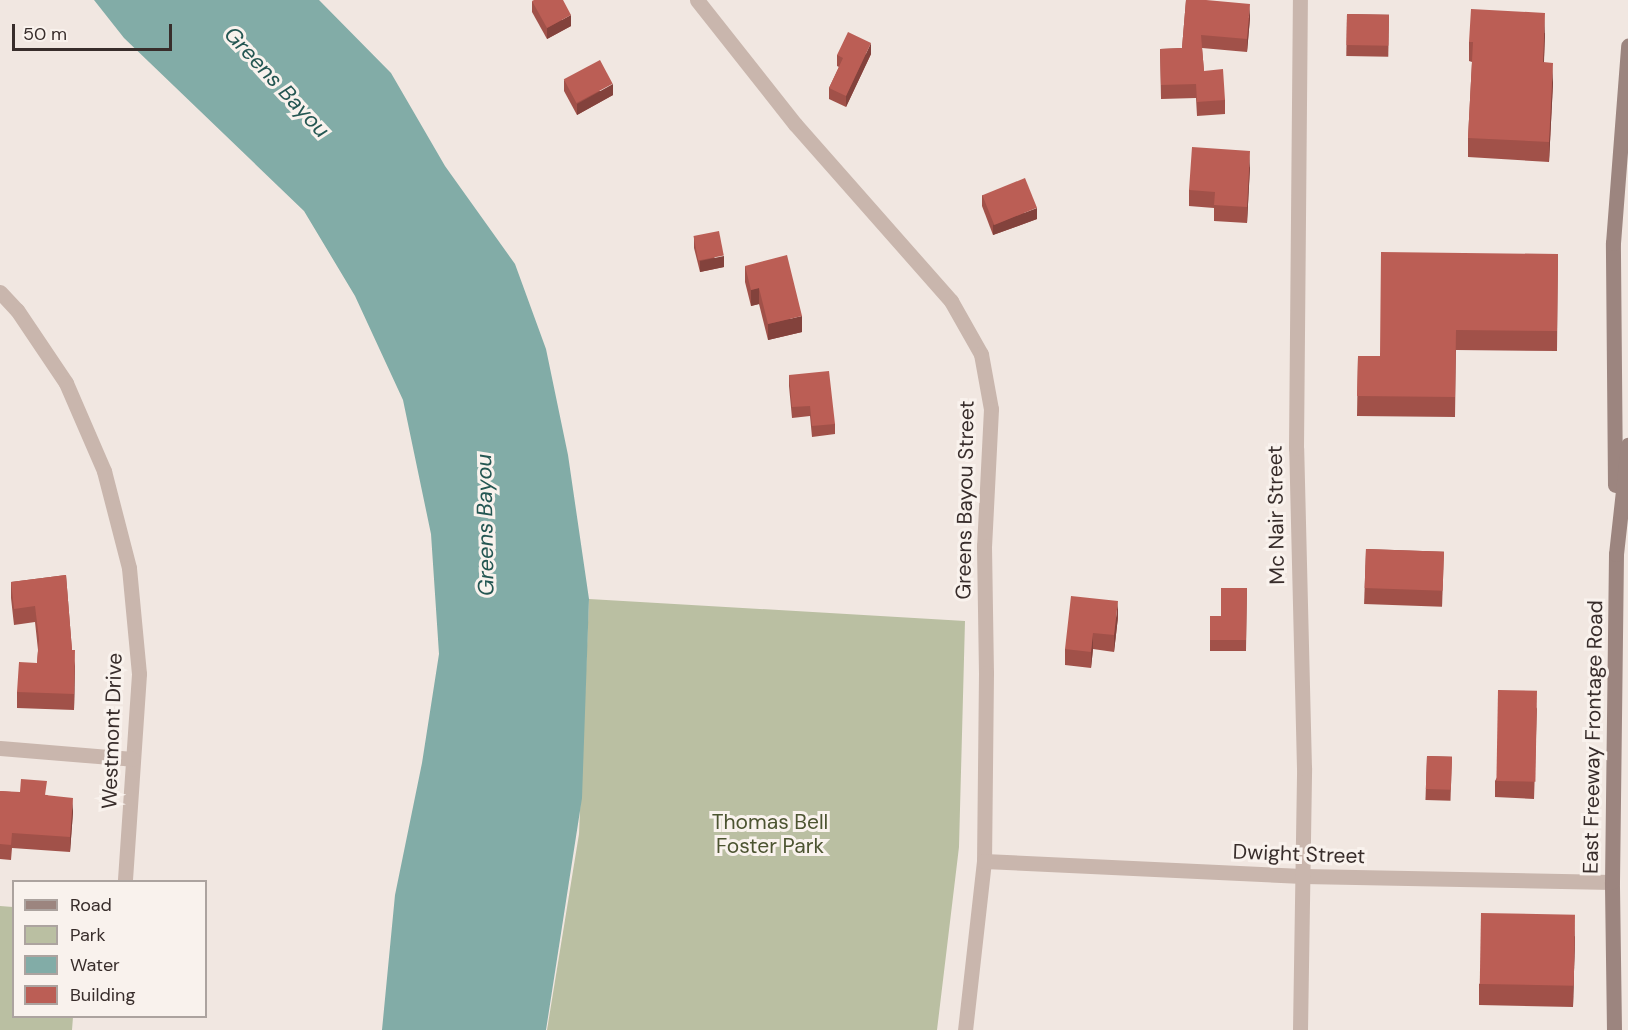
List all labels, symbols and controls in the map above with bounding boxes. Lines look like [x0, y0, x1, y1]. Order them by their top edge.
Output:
scale bar [15, 12, 176, 50]
water label: Greens Bayou [219, 21, 335, 143]
text: 50 m [23, 22, 67, 46]
street label: Greens Bayou Street [951, 400, 979, 600]
street label: Mc Nair Street [1262, 445, 1290, 585]
water label: Greens Bayou [471, 454, 499, 596]
street label: East Freeway Frontage Road [1578, 600, 1608, 874]
street label: Westmont Drive [97, 652, 127, 810]
park label: Thomas Bell Foster Park [712, 809, 828, 859]
street label: Dwight Street [1232, 839, 1366, 869]
legend [12, 880, 207, 1018]
text: Road [70, 893, 112, 917]
text: Park [70, 923, 106, 947]
text: Water [70, 953, 120, 977]
text: Building [70, 983, 135, 1007]

